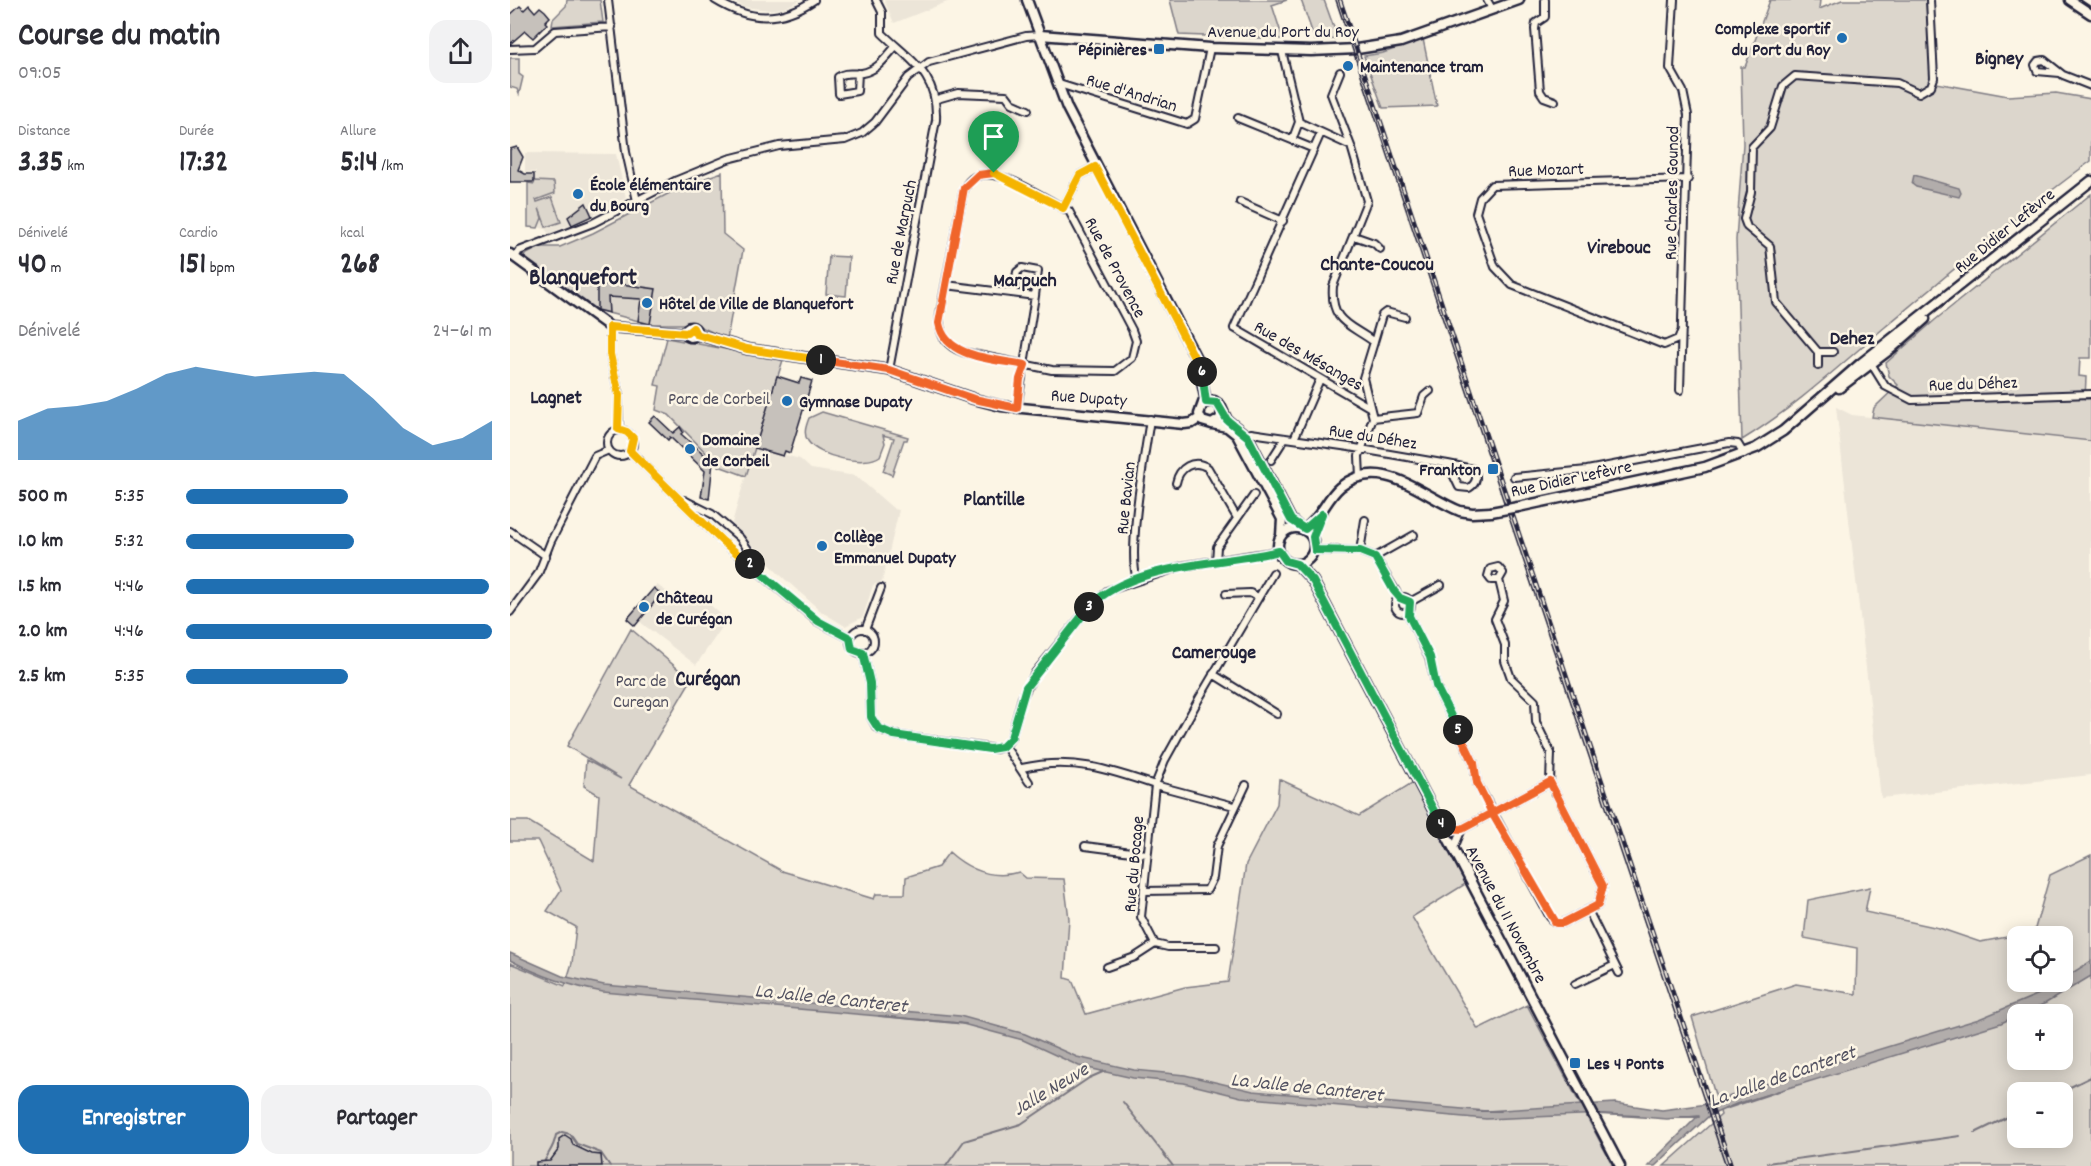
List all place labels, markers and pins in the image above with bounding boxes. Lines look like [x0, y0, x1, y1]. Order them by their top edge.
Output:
place label: Complexe sportif du Port du Roy [1715, 18, 1832, 64]
marker: Complexe sportif du Port du Roy [1835, 31, 1849, 45]
place label: Pépinières [1078, 39, 1147, 64]
marker: Pépinières [1152, 42, 1166, 56]
place label: Maintenance tram [1360, 56, 1484, 81]
marker: Maintenance tram [1341, 59, 1355, 73]
pin [968, 111, 1019, 173]
place label: École élémentaire du Bourg [590, 174, 711, 220]
marker: École élémentaire du Bourg [571, 187, 585, 201]
place label: Hôtel de Ville de Blanquefort [659, 293, 854, 318]
marker: Hôtel de Ville de Blanquefort [640, 296, 654, 310]
pin: 1 [806, 345, 836, 375]
pin: 6 [1187, 357, 1217, 387]
place label: Gymnase Dupaty [799, 391, 913, 416]
marker: Gymnase Dupaty [780, 394, 794, 408]
place label: Domaine de Corbeil [702, 429, 770, 475]
marker: Domaine de Corbeil [683, 442, 697, 456]
place label: Frankton [1419, 459, 1481, 484]
marker: Frankton [1486, 462, 1500, 476]
place label: Collège Emmanuel Dupaty [834, 526, 956, 572]
marker: Collège Emmanuel Dupaty [815, 539, 829, 553]
pin: 2 [735, 549, 765, 579]
place label: Château de Curégan [656, 587, 732, 633]
pin: 3 [1074, 592, 1104, 622]
marker: Château de Curégan [637, 600, 651, 614]
pin: 5 [1443, 715, 1473, 745]
pin: 4 [1426, 809, 1456, 839]
place label: Les 4 Ponts [1587, 1053, 1665, 1078]
marker: Les 4 Ponts [1568, 1056, 1582, 1070]

